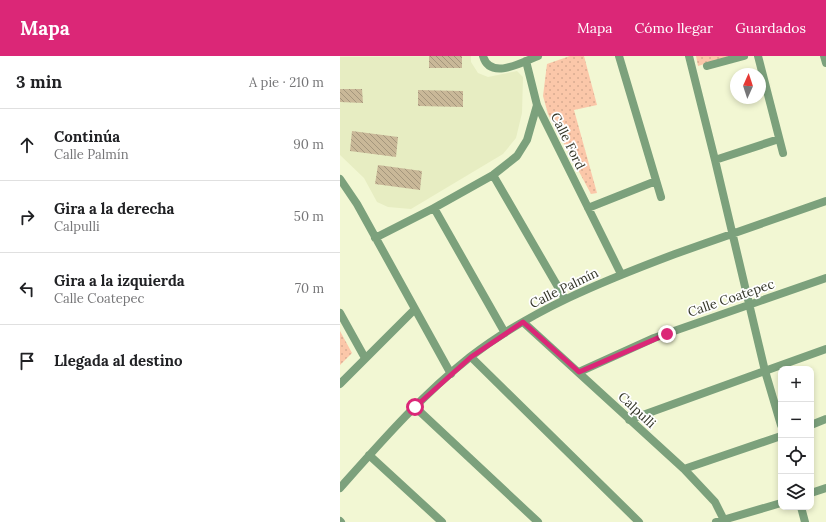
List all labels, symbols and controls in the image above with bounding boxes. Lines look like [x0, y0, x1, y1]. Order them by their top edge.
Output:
text: Mapa [20, 16, 70, 40]
text: Mapa [577, 19, 613, 37]
text: Cómo llegar [635, 19, 713, 37]
text: Guardados [735, 19, 806, 37]
north arrow [730, 68, 766, 104]
text: 3 min [16, 71, 62, 93]
text: A pie · 210 m [249, 74, 324, 91]
street label: Calle Ford [547, 110, 589, 172]
text: Continúa [54, 127, 120, 146]
icon: ahead [16, 134, 38, 156]
text: 90 m [293, 136, 324, 153]
text: Calle Palmín [54, 146, 129, 163]
text: Gira a la derecha [54, 199, 174, 218]
icon: right [16, 206, 38, 228]
text: 50 m [294, 208, 324, 225]
text: Calpulli [54, 218, 100, 235]
street label: Calle Palmín [527, 264, 601, 312]
text: Gira a la izquierda [54, 271, 185, 290]
street label: Calle Coatepec [685, 275, 777, 321]
icon: left [16, 278, 38, 300]
text: 70 m [295, 280, 324, 297]
text: Calle Coatepec [54, 290, 144, 307]
route end [658, 325, 676, 343]
icon: arrive [16, 350, 38, 372]
text: Llegada al destino [54, 351, 183, 370]
map controls [778, 366, 814, 510]
button: + [778, 366, 814, 402]
street label: Calpulli [615, 388, 660, 432]
route start [406, 398, 424, 416]
button: − [778, 402, 814, 438]
button: locate [778, 438, 814, 474]
button: layers [778, 474, 814, 510]

